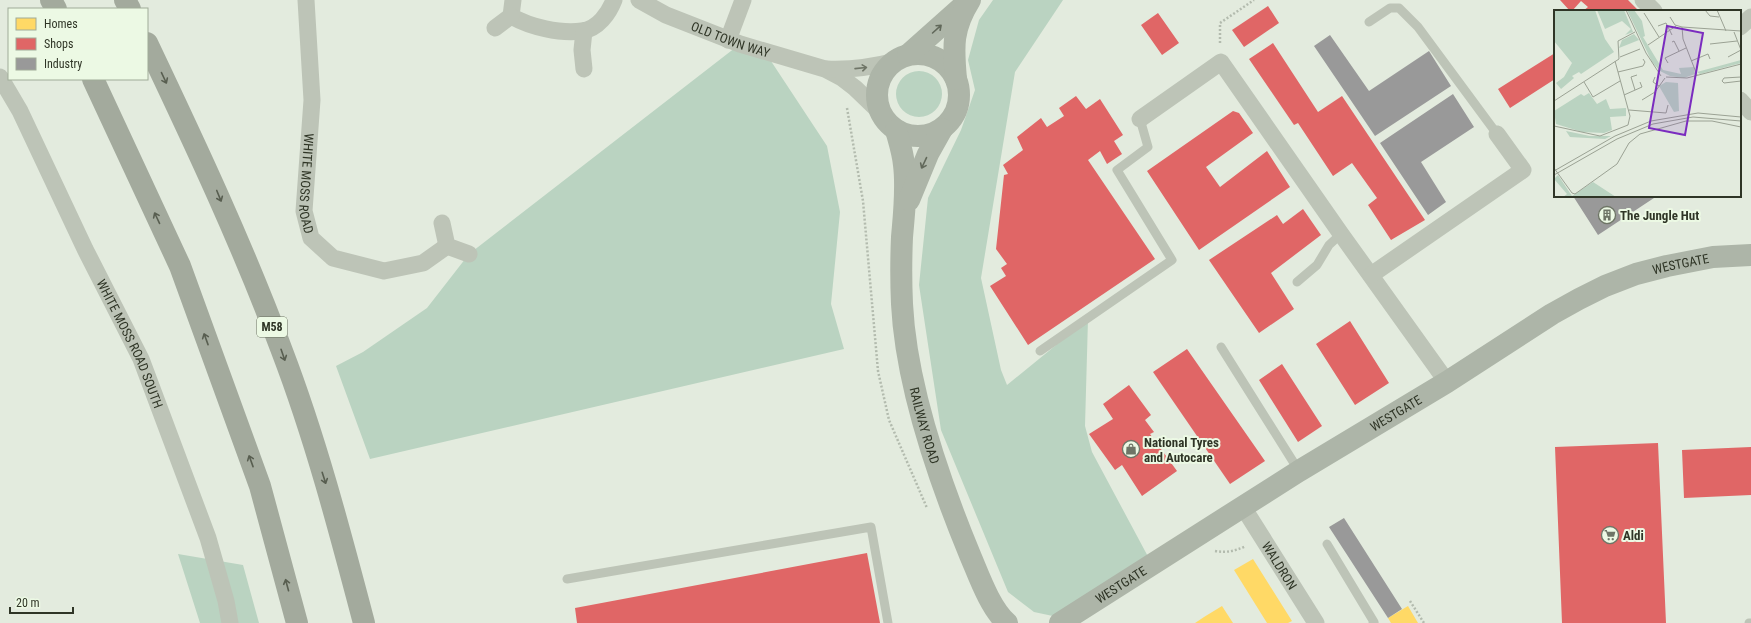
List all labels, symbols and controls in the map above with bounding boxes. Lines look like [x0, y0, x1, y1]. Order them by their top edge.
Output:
legend [8, 8, 148, 80]
inset map [1554, 10, 1741, 197]
text: Homes [44, 17, 78, 31]
street label: OLD TOWN WAY [689, 19, 772, 60]
one-way arrow [932, 25, 943, 34]
text: Shops [44, 37, 73, 51]
text: Industry [44, 57, 82, 71]
one-way arrow [854, 65, 867, 72]
one-way arrow [161, 72, 168, 84]
street label: WHITE MOSS ROAD [296, 133, 317, 235]
one-way arrow [920, 157, 927, 169]
one-way arrow [215, 189, 223, 201]
building icon: The Jungle Hut [1597, 205, 1617, 225]
place label: The Jungle Hut [1620, 208, 1699, 223]
one-way arrow [153, 212, 160, 224]
street label: WESTGATE [1651, 251, 1710, 277]
street label: WHITE MOSS ROAD SOUTH [94, 277, 166, 410]
road number: M58 [257, 317, 287, 337]
one-way arrow [202, 332, 209, 345]
one-way arrow [280, 349, 288, 361]
street label: RAILWAY ROAD [906, 386, 942, 466]
street label: WESTGATE [1367, 392, 1424, 435]
place label: National Tyres and Autocare [1144, 435, 1219, 465]
shop icon: National Tyres and Autocare [1121, 439, 1141, 459]
one-way arrow [246, 455, 254, 467]
one-way arrow [321, 472, 328, 485]
supermarket icon: Aldi [1600, 525, 1620, 545]
place label: Aldi [1623, 528, 1644, 543]
street label: WALDRON [1259, 539, 1300, 592]
street label: WESTGATE [1093, 563, 1149, 606]
one-way arrow [283, 579, 290, 592]
scale bar [10, 589, 73, 615]
text: 20 m [16, 596, 40, 610]

